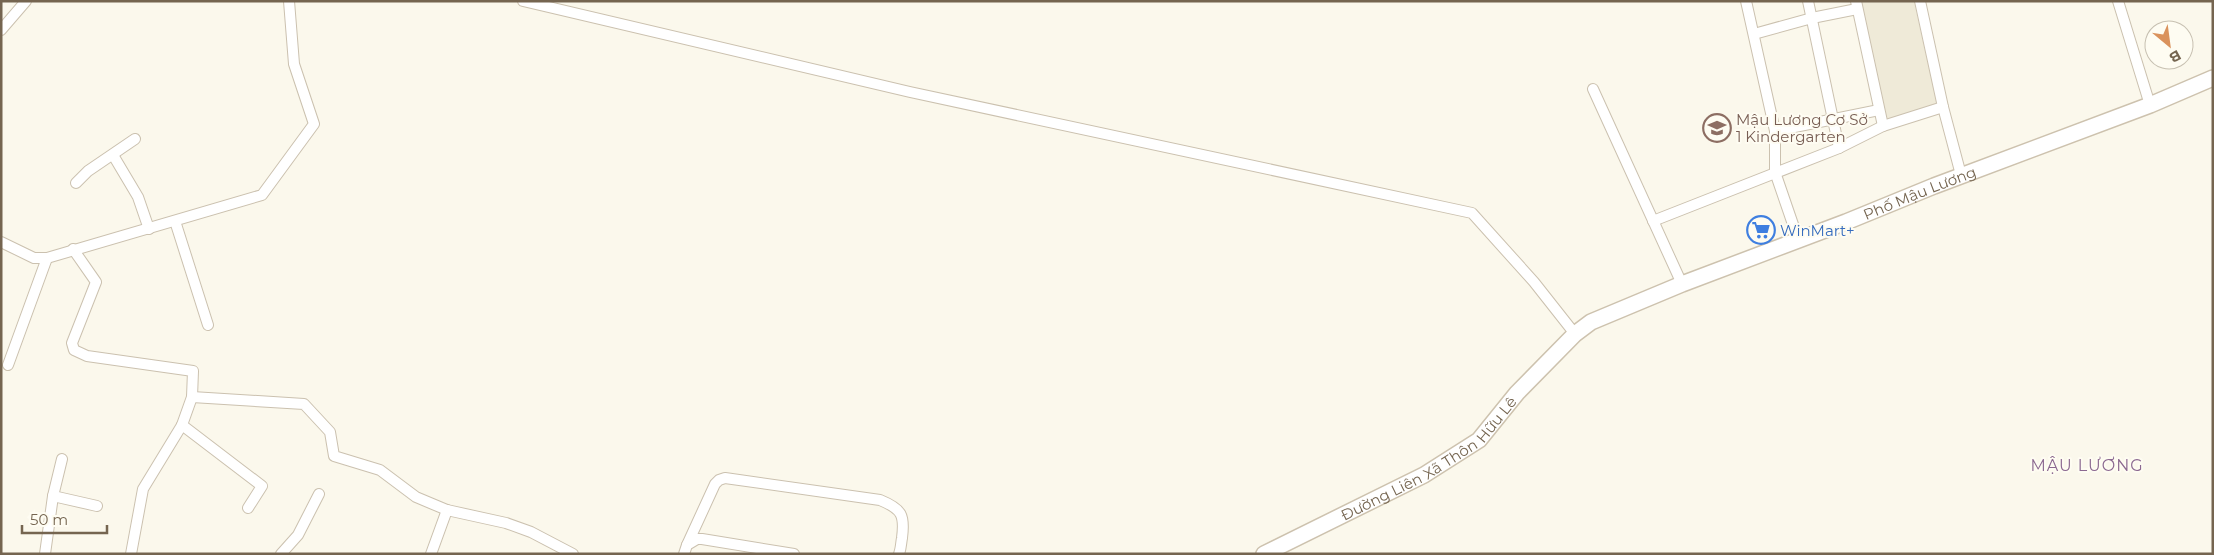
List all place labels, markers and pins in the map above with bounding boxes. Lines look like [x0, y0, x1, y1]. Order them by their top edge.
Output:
place label: Mậu Lương Cơ Sở 1 Kindergarten [1736, 110, 1868, 146]
school or university icon: Mậu Lương Cơ Sở 1 Kindergarten [1702, 113, 1732, 143]
supermarket icon: WinMart+ [1746, 215, 1776, 245]
place label: WinMart+ [1780, 221, 1855, 240]

